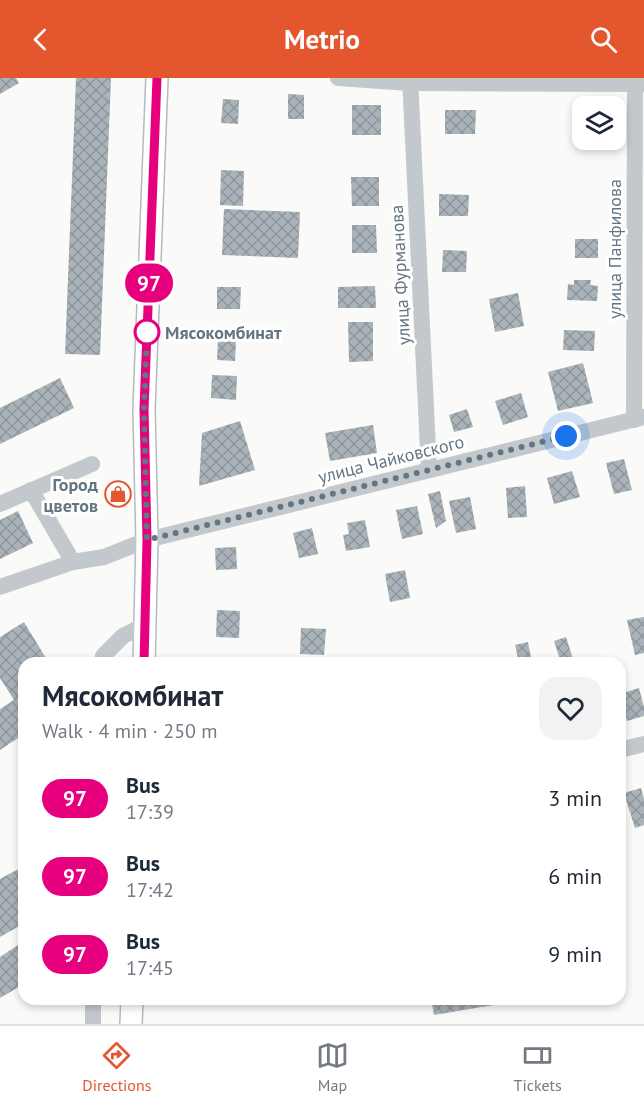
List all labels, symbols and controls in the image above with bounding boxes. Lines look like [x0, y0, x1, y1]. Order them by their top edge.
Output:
text: Metrio [284, 22, 360, 56]
icon: back [24, 23, 57, 56]
icon: search [587, 23, 620, 56]
map controls [572, 96, 626, 150]
button: layers [572, 96, 626, 150]
street label: улица Панфилова [603, 179, 626, 319]
street label: улица Фурманова [385, 204, 415, 346]
line badge: 97 [122, 264, 176, 302]
text: 97 [137, 270, 161, 297]
marker: Мясокомбинат [134, 319, 160, 345]
place label: Мясокомбинат [165, 321, 282, 344]
your location [551, 421, 581, 451]
street label: улица Чайковского [316, 430, 466, 488]
place label: Город цветов [44, 473, 98, 517]
shop icon: Город цветов [103, 479, 133, 509]
text: Мясокомбинат [42, 677, 223, 714]
button: heart [539, 677, 602, 740]
text: Walk · 4 min · 250 m [42, 718, 218, 744]
text: Bus [126, 771, 160, 799]
text: 3 min [548, 784, 602, 812]
text: 97 [63, 785, 87, 812]
text: 17:39 [126, 799, 174, 825]
text: Bus [126, 849, 160, 877]
text: 6 min [548, 862, 602, 890]
text: 97 [63, 863, 87, 890]
text: 17:42 [126, 877, 174, 903]
text: Bus [126, 927, 160, 955]
text: 9 min [548, 940, 602, 968]
text: 97 [63, 941, 87, 968]
text: 17:45 [126, 955, 174, 981]
tab: Directions [82, 1039, 151, 1095]
tab: Map [316, 1039, 349, 1095]
tab: Tickets [514, 1039, 562, 1095]

